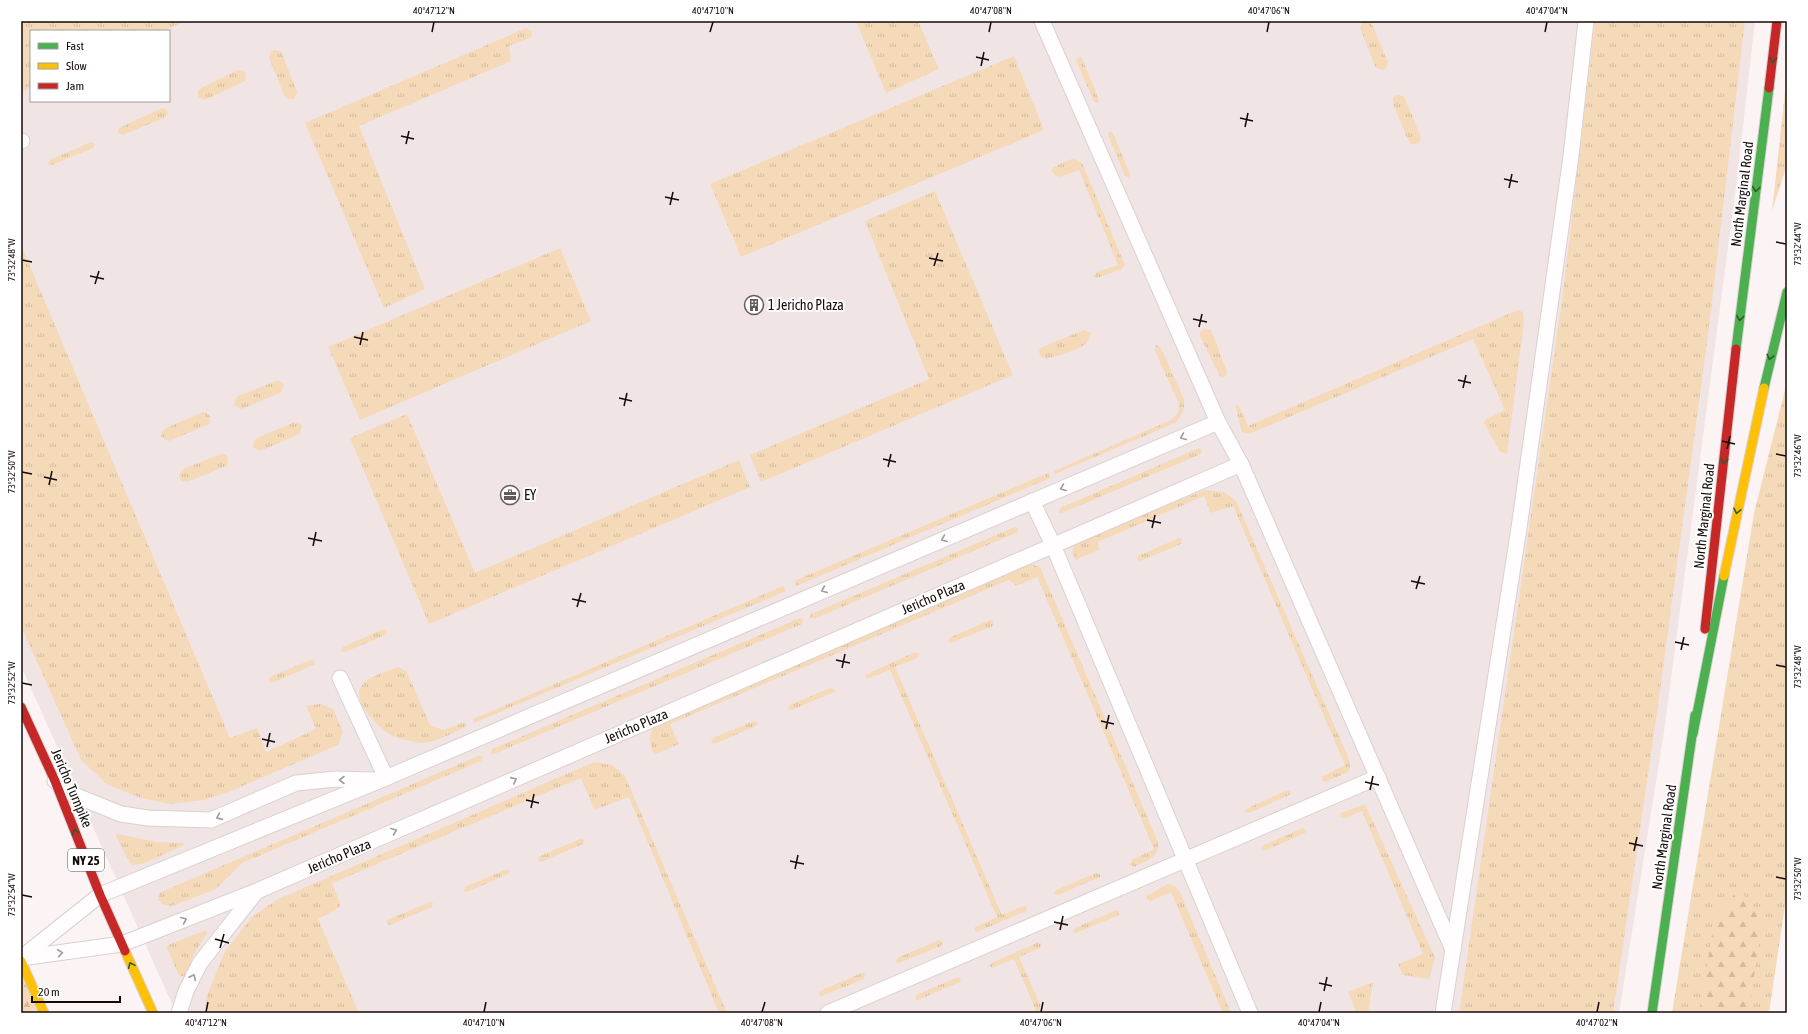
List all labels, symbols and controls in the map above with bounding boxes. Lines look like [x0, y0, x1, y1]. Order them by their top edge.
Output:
text: 40°47'12"N [413, 5, 455, 16]
text: 40°47'10"N [692, 5, 734, 16]
text: 40°47'08"N [970, 5, 1012, 16]
text: 40°47'06"N [1248, 5, 1290, 16]
text: 40°47'04"N [1526, 5, 1568, 16]
legend [30, 30, 170, 102]
text: Fast [66, 39, 84, 53]
one-way arrow [1768, 57, 1777, 63]
text: Slow [66, 59, 87, 73]
text: Jam [66, 79, 84, 93]
street label: North Marginal Road [1728, 140, 1756, 248]
one-way arrow [1752, 186, 1761, 192]
text: 73°32'44"W [1792, 222, 1803, 266]
text: 73°32'48"W [6, 238, 17, 282]
building icon: 1 Jericho Plaza [743, 294, 765, 316]
place label: 1 Jericho Plaza [768, 297, 844, 313]
one-way arrow [1736, 315, 1745, 321]
one-way arrow [1767, 353, 1775, 360]
one-way arrow [1179, 432, 1187, 440]
text: 73°32'46"W [1792, 434, 1803, 478]
text: 73°32'50"W [6, 450, 17, 494]
one-way arrow [1720, 458, 1729, 464]
street label: North Marginal Road [1690, 462, 1718, 570]
one-way arrow [1060, 483, 1068, 491]
office icon: EY [499, 484, 521, 506]
place label: EY [524, 487, 537, 503]
one-way arrow [1733, 508, 1741, 514]
one-way arrow [940, 534, 948, 542]
street label: Jericho Plaza [899, 576, 967, 618]
one-way arrow [821, 585, 828, 593]
text: 73°32'48"W [1792, 645, 1803, 689]
text: 73°32'52"W [6, 661, 17, 705]
street label: Jericho Plaza [602, 705, 670, 747]
street label: Jericho Turnpike [48, 746, 96, 830]
one-way arrow [339, 776, 345, 784]
one-way arrow [510, 776, 517, 784]
street label: North Marginal Road [1649, 783, 1679, 891]
one-way arrow [216, 812, 223, 820]
one-way arrow [391, 828, 398, 836]
one-way arrow [72, 829, 80, 836]
street label: Jericho Plaza [305, 835, 373, 877]
road number: NY 25 [68, 849, 104, 871]
text: 73°32'50"W [1792, 857, 1803, 901]
text: 73°32'54"W [6, 873, 17, 917]
one-way arrow [181, 916, 188, 924]
one-way arrow [57, 949, 63, 958]
one-way arrow [128, 961, 136, 969]
one-way arrow [188, 973, 196, 981]
scale bar [32, 978, 120, 1004]
text: 20 m [38, 985, 60, 999]
text: 40°47'12"N [185, 1017, 227, 1028]
text: 40°47'10"N [463, 1017, 505, 1028]
text: 40°47'08"N [741, 1017, 783, 1028]
text: 40°47'06"N [1020, 1017, 1062, 1028]
text: 40°47'04"N [1298, 1017, 1340, 1028]
text: 40°47'02"N [1576, 1017, 1618, 1028]

